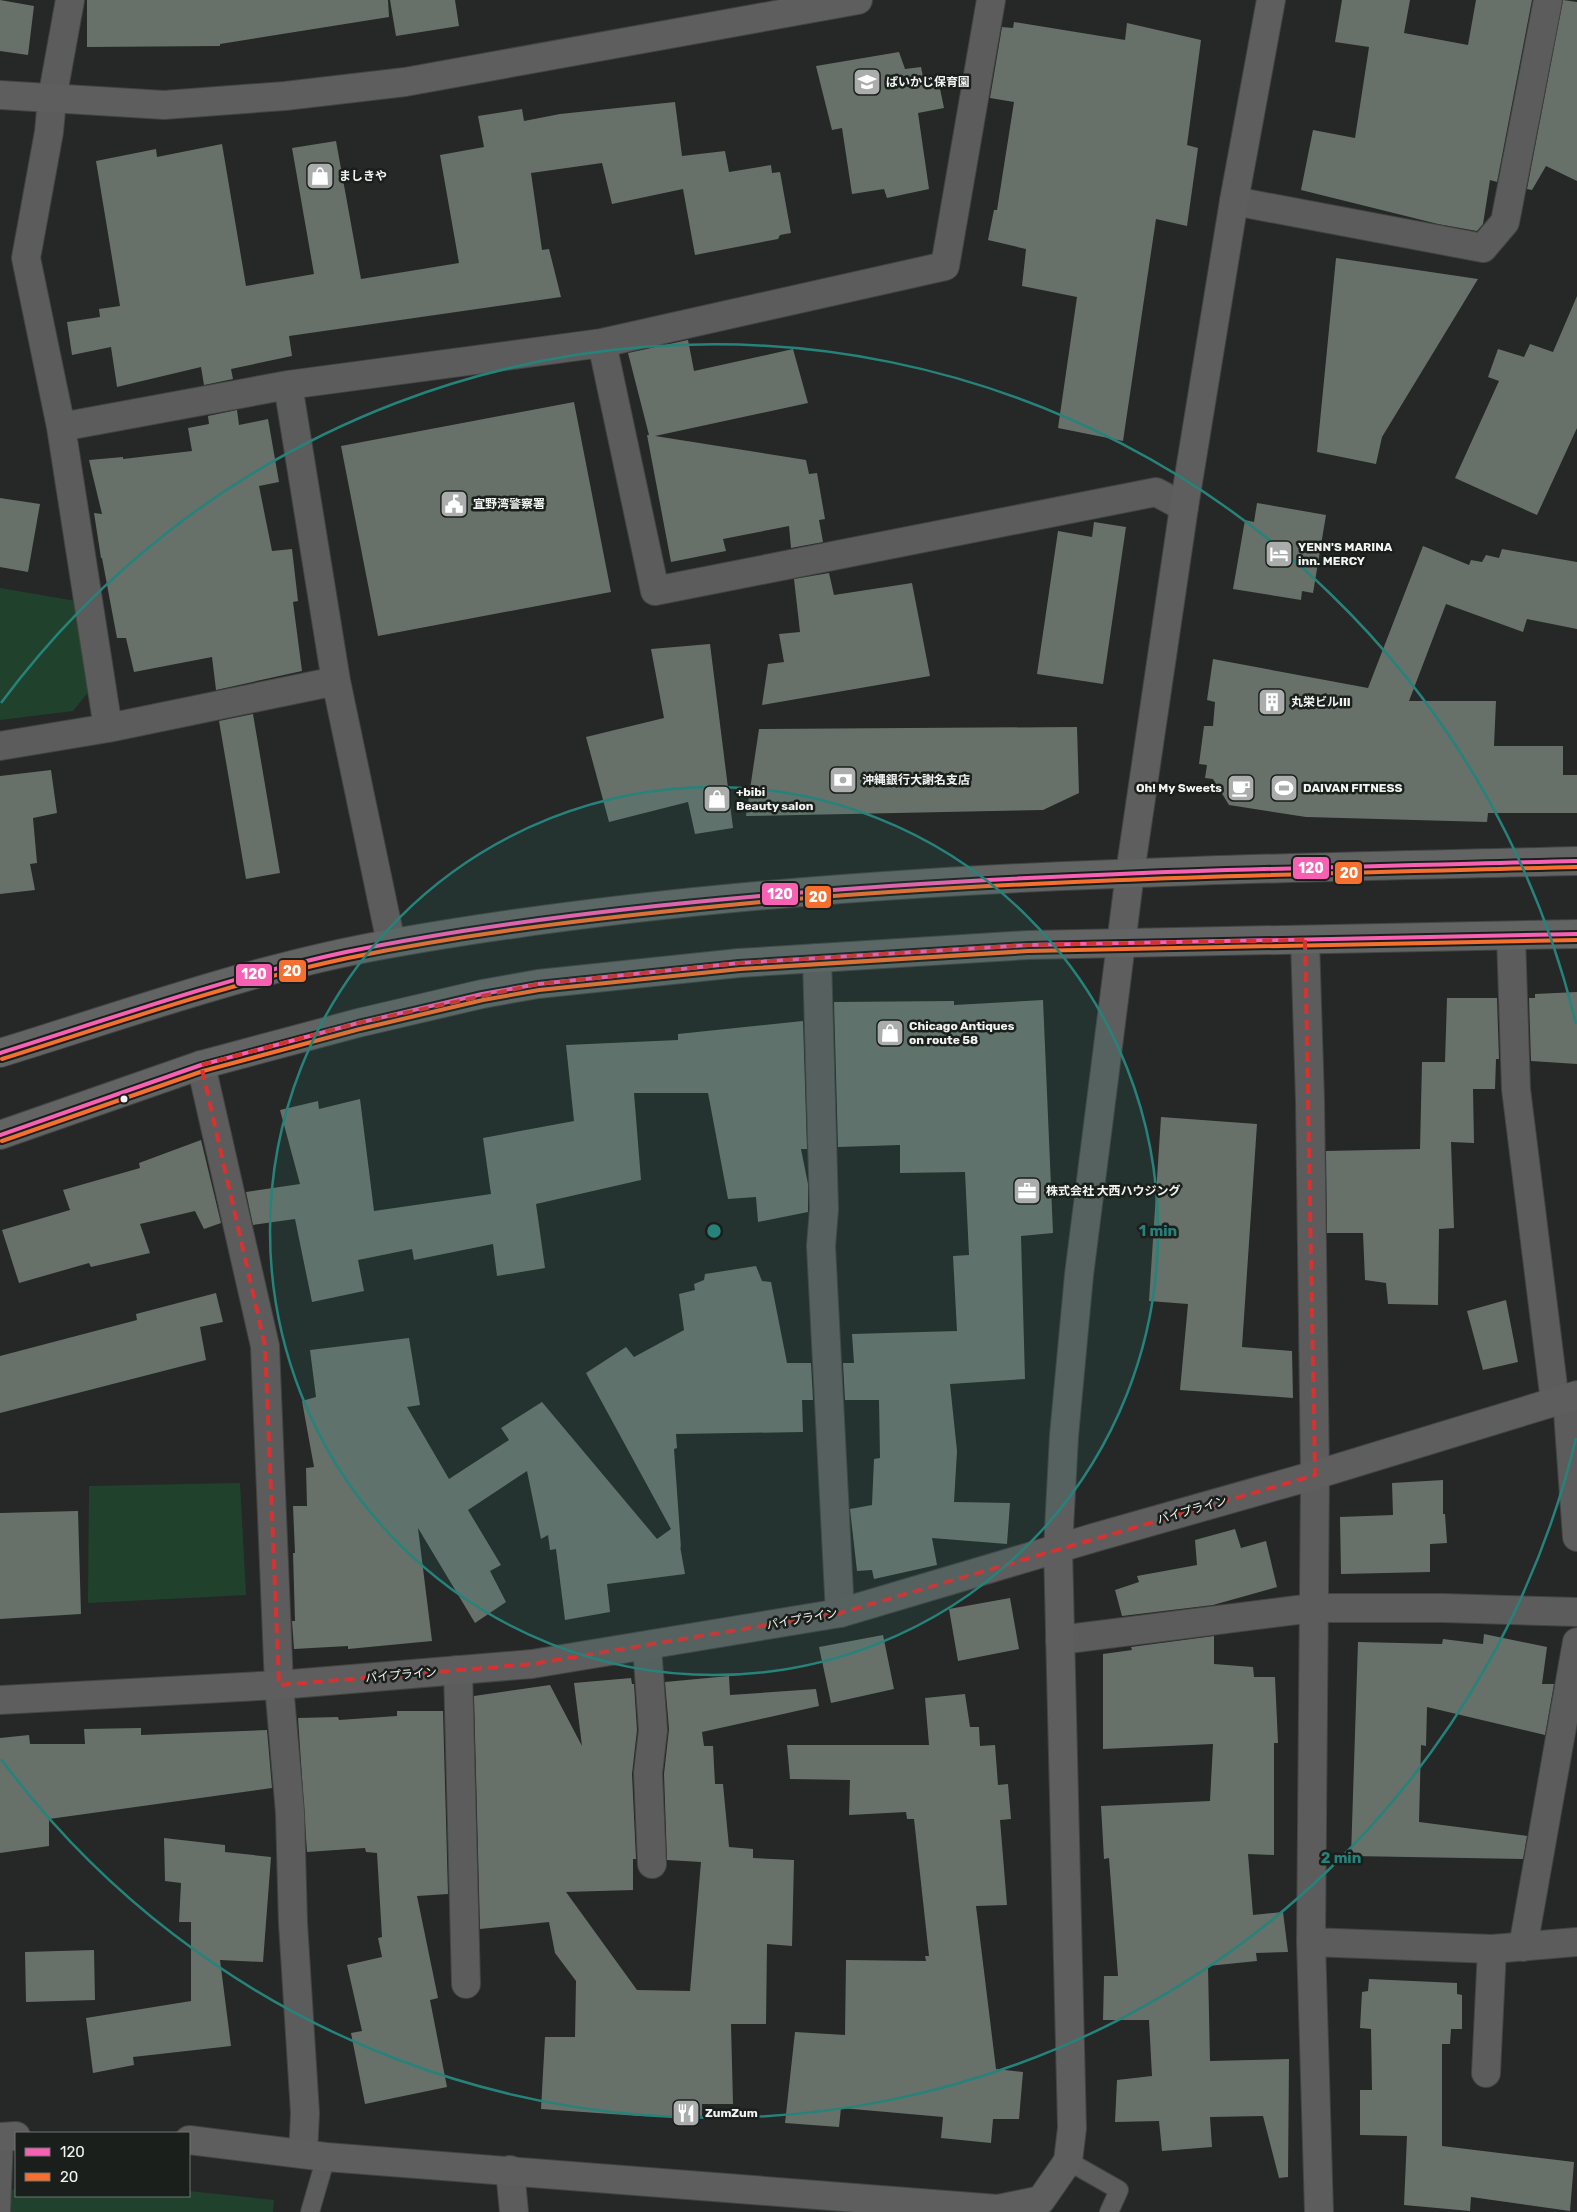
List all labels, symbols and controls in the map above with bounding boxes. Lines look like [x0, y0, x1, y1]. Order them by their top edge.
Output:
school or university icon: ぱいかじ保育園 [852, 67, 882, 97]
place label: ぱいかじ保育園 [886, 75, 970, 89]
shop icon: ましきや [305, 161, 335, 191]
place label: ましきや [339, 169, 387, 183]
public building icon: 宜野湾警察署 [439, 489, 469, 519]
place label: 宜野湾警察署 [473, 497, 545, 511]
hotel icon: YENN'S MARINA inn. MERCY [1264, 539, 1294, 569]
place label: YENN'S MARINA inn. MERCY [1298, 540, 1393, 568]
building icon: 丸栄ビルIII [1257, 687, 1287, 717]
place label: 丸栄ビルIII [1291, 695, 1351, 709]
bank icon: 沖縄銀行大謝名支店 [828, 765, 858, 795]
place label: 沖縄銀行大謝名支店 [862, 773, 970, 787]
cafe icon: Oh! My Sweets [1226, 773, 1256, 803]
sports icon: DAIVAN FITNESS [1269, 773, 1299, 803]
place label: Oh! My Sweets [1136, 781, 1222, 795]
place label: DAIVAN FITNESS [1303, 781, 1402, 795]
shop icon: +bibi Beauty salon [702, 784, 732, 814]
place label: +bibi Beauty salon [736, 785, 814, 813]
line badge: 120 [1292, 856, 1330, 880]
text: 120 [1298, 860, 1324, 877]
line badge: 20 [1334, 861, 1363, 885]
text: 20 [1340, 865, 1358, 882]
line badge: 120 [761, 882, 799, 906]
line badge: 20 [804, 885, 832, 909]
text: 120 [767, 886, 793, 903]
text: 20 [809, 889, 827, 906]
line badge: 20 [278, 959, 307, 983]
line badge: 120 [235, 963, 273, 987]
text: 20 [283, 963, 301, 980]
text: 120 [241, 966, 267, 983]
shop icon: Chicago Antiques on route 58 [875, 1018, 905, 1048]
place label: Chicago Antiques on route 58 [909, 1019, 1015, 1047]
unlabelled marker [119, 1094, 129, 1104]
office icon: 株式会社 大西ハウジング [1012, 1176, 1042, 1206]
place label: 株式会社 大西ハウジング [1046, 1184, 1181, 1198]
centre of rings [705, 1222, 723, 1240]
text: 1 min [1139, 1222, 1177, 1240]
street label: パイプライン [1155, 1493, 1229, 1527]
street label: パイプライン [765, 1606, 839, 1632]
street label: パイプライン [365, 1665, 437, 1685]
text: 2 min [1321, 1849, 1361, 1867]
restaurant icon: ZumZum [671, 2098, 701, 2128]
place label: ZumZum [705, 2106, 758, 2120]
legend [15, 2132, 190, 2197]
text: 120 [60, 2143, 85, 2161]
text: 20 [60, 2168, 78, 2186]

